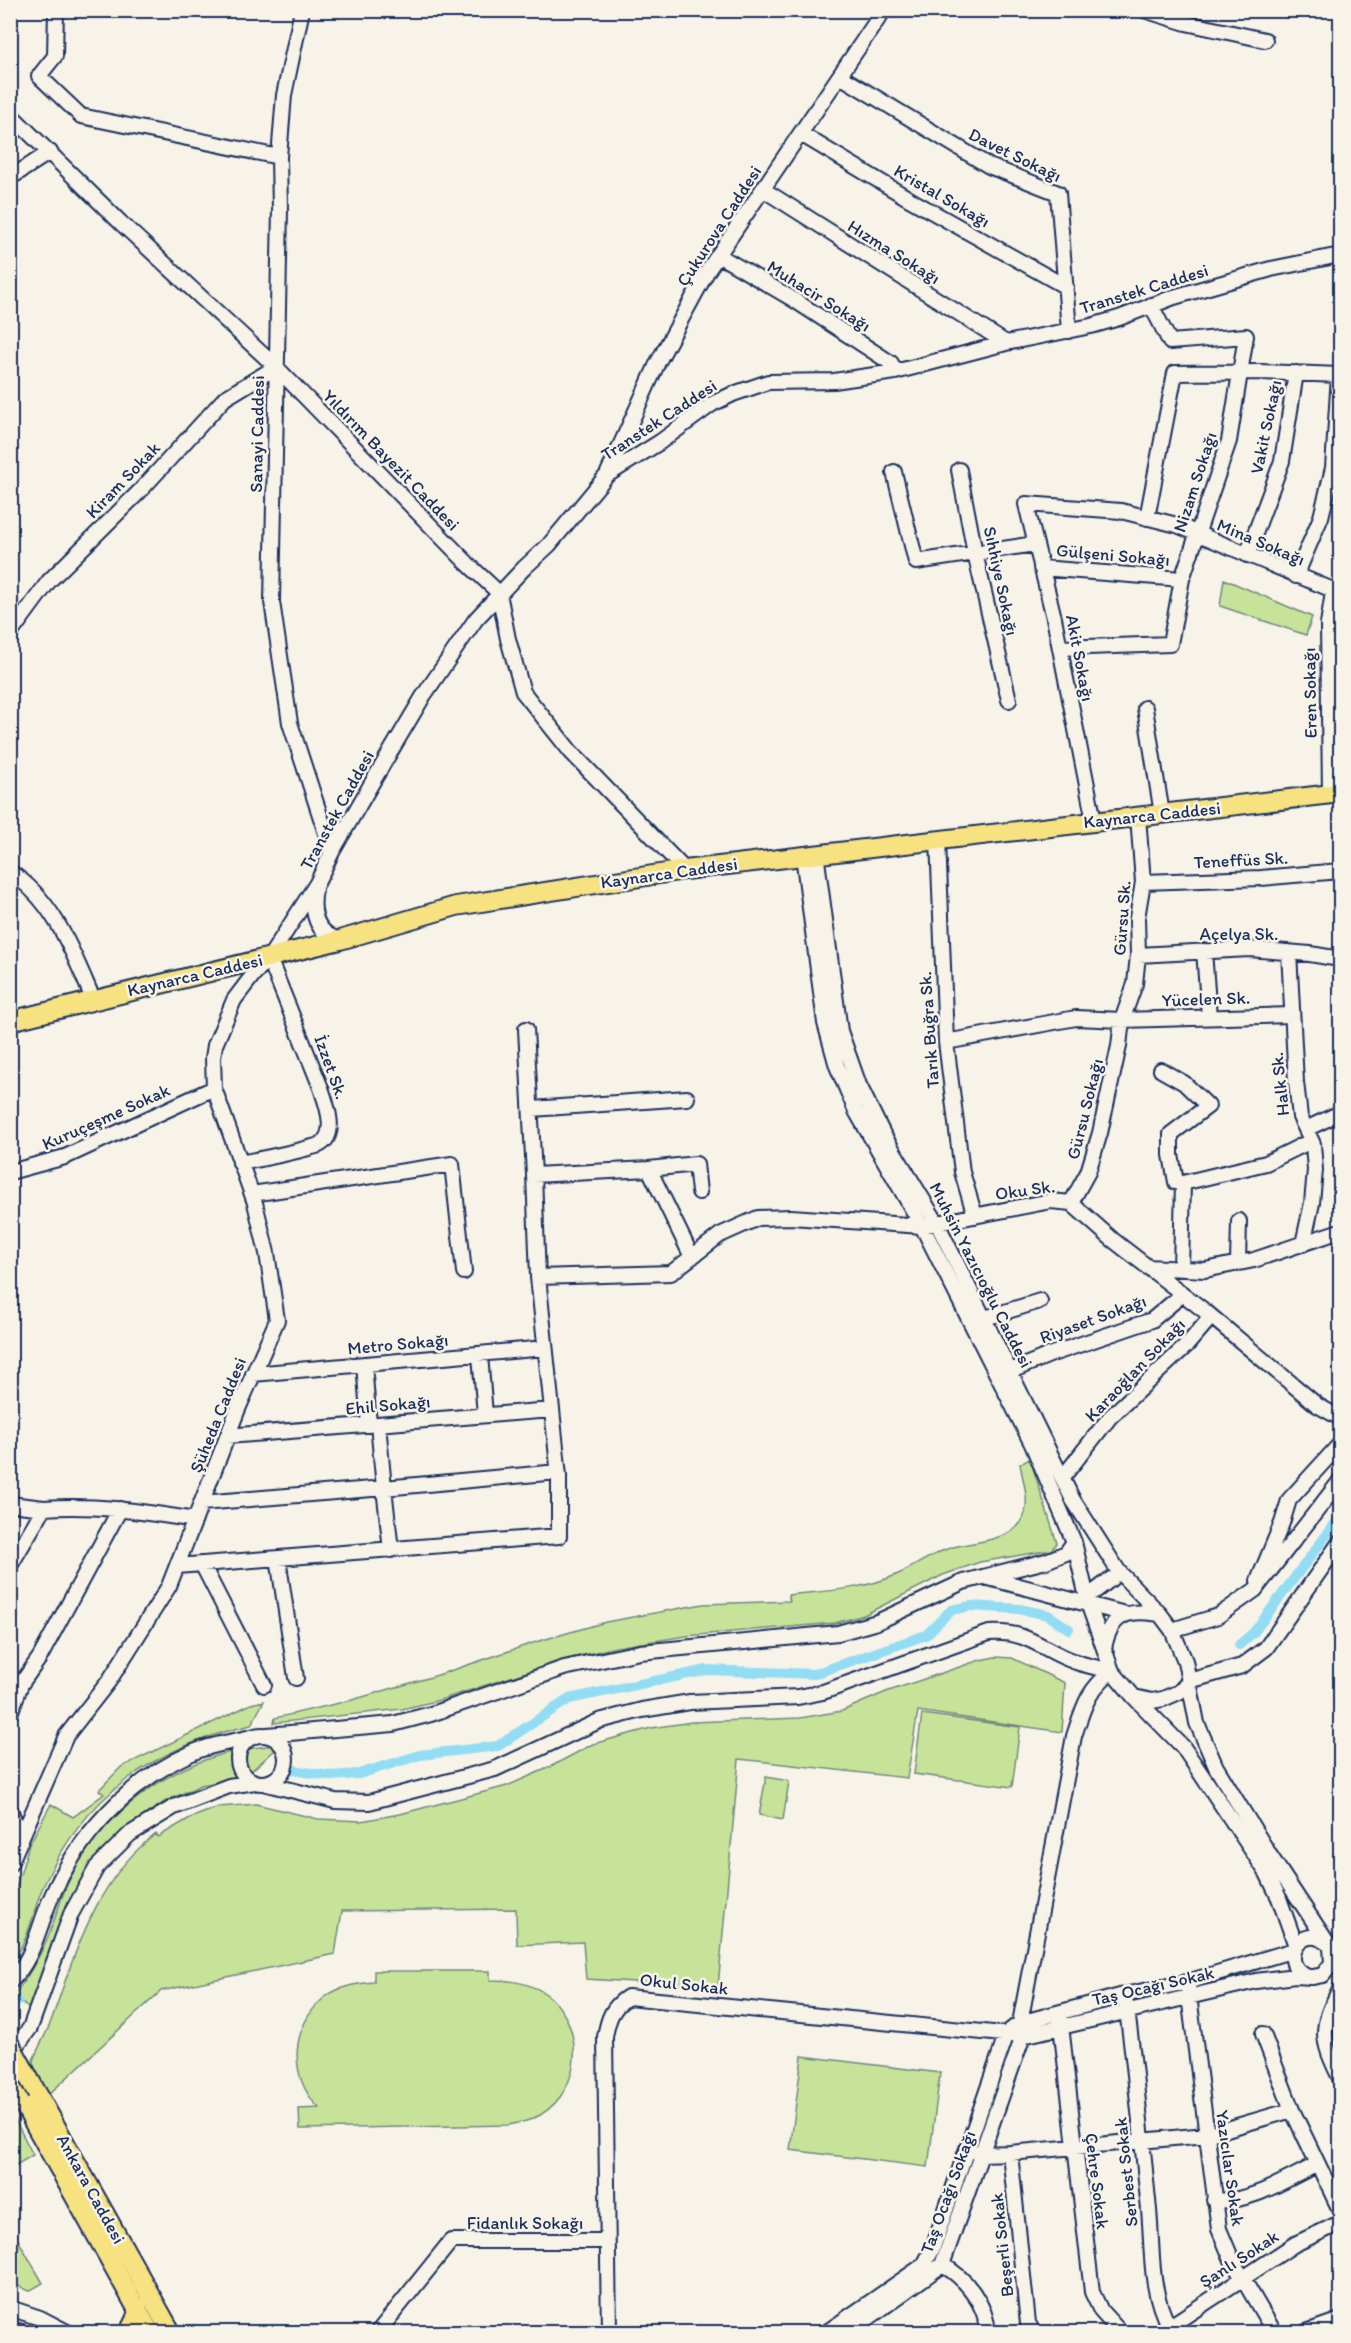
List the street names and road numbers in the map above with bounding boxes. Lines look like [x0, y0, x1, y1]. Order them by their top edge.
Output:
street label: Davet Sokağı [965, 123, 1065, 187]
street label: Kristal Sokağı [890, 160, 994, 232]
street label: Çukurova Caddesi [672, 161, 766, 291]
street label: Hızma Sokağı [844, 215, 944, 289]
street label: Muhacir Sokağı [763, 255, 875, 337]
street label: Transtek Caddesi [1077, 259, 1211, 319]
street label: Transtek Caddesi [597, 374, 721, 466]
street label: Sanayi Caddesi [245, 375, 269, 493]
street label: Vakit Sokağı [1245, 378, 1287, 476]
street label: Yıldırım Bayezit Caddesi [318, 385, 464, 535]
street label: Nizam Sokağı [1168, 429, 1222, 535]
street label: Kiram Sokak [81, 437, 165, 523]
street label: Mina Sokağı [1214, 514, 1308, 570]
street label: Sıhhiye Sokağı [979, 524, 1023, 638]
street label: Gülşeni Sokağı [1055, 539, 1171, 571]
street label: Akit Sokağı [1061, 613, 1099, 703]
street label: Eren Sokağı [1298, 647, 1322, 739]
street label: Transtek Caddesi [295, 746, 379, 874]
street label: Kaynarca Caddesi [1082, 797, 1222, 833]
street label: Teneffüs Sk. [1193, 847, 1289, 873]
street label: Kaynarca Caddesi [599, 852, 739, 894]
street label: Gürsu Sk. [1108, 880, 1136, 956]
street label: Açelya Sk. [1200, 923, 1278, 945]
street label: Kaynarca Caddesi [125, 949, 265, 1001]
street label: Tarık Buğra Sk. [914, 971, 944, 1089]
street label: Yücelen Sk. [1161, 986, 1251, 1012]
street label: İzzet Sk. [309, 1032, 353, 1102]
street label: Halk Sk. [1266, 1051, 1294, 1117]
street label: Gürsu Sokağı [1062, 1056, 1108, 1162]
street label: Kuruçeşme Sokak [39, 1079, 174, 1155]
street label: Oku Sk. [994, 1175, 1056, 1205]
street label: Muhsin Yazıcıoğlu Caddesi [925, 1179, 1037, 1371]
street label: Riyaset Sokağı [1037, 1290, 1149, 1348]
street label: Karaoğlan Sokağı [1080, 1314, 1190, 1426]
street label: Metro Sokağı [347, 1329, 449, 1359]
street label: Şüheda Caddesi [185, 1354, 251, 1476]
street label: Ehil Sokağı [345, 1390, 431, 1420]
street label: Taş Ocağı Sokak [1090, 1961, 1216, 2011]
street label: Okul Sokak [639, 1968, 730, 2000]
street label: Yazıcılar Sokak [1211, 2109, 1249, 2228]
street label: Serbest Sokak [1109, 2116, 1143, 2228]
street label: Taş Ocağı Sokağı [916, 2128, 980, 2256]
street label: Ankara Caddesi [52, 2130, 130, 2248]
street label: Çehre Sokak [1080, 2132, 1114, 2231]
street label: Beşerli Sokak [986, 2191, 1018, 2298]
street label: Fidanlık Sokağı [467, 2212, 583, 2234]
street label: Şanlı Sokak [1195, 2225, 1283, 2293]

